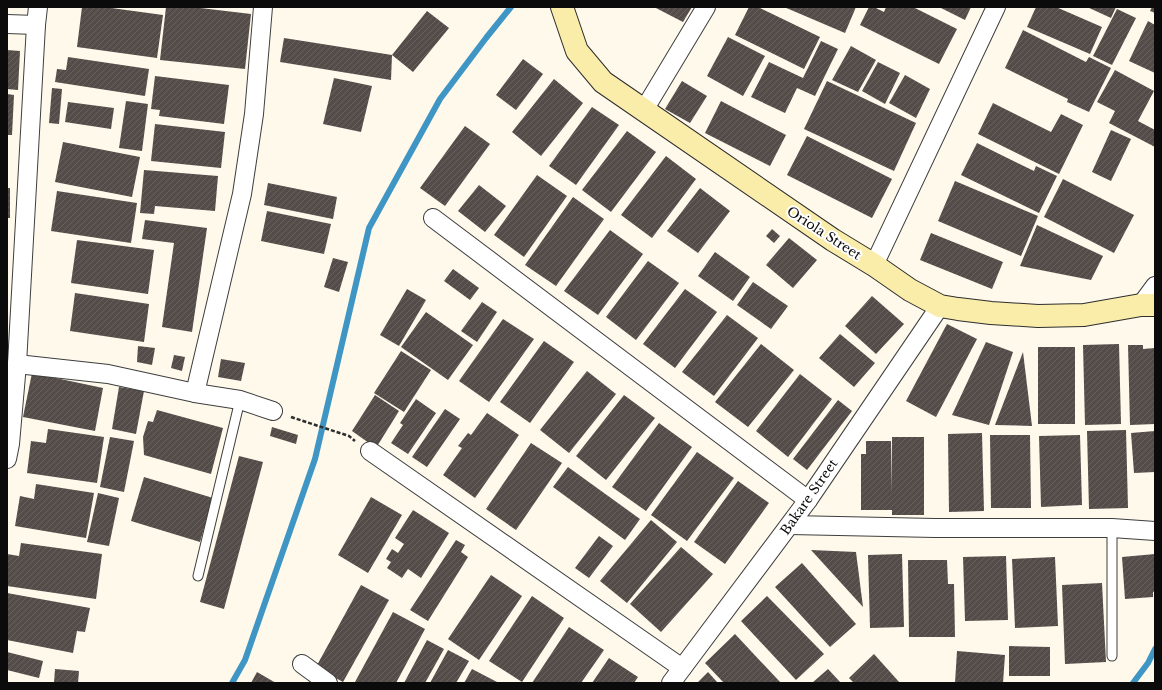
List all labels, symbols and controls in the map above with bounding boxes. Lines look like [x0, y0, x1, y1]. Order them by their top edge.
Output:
street label: Oriola Street [783, 203, 865, 263]
street label: Bakare Street [777, 456, 841, 538]

